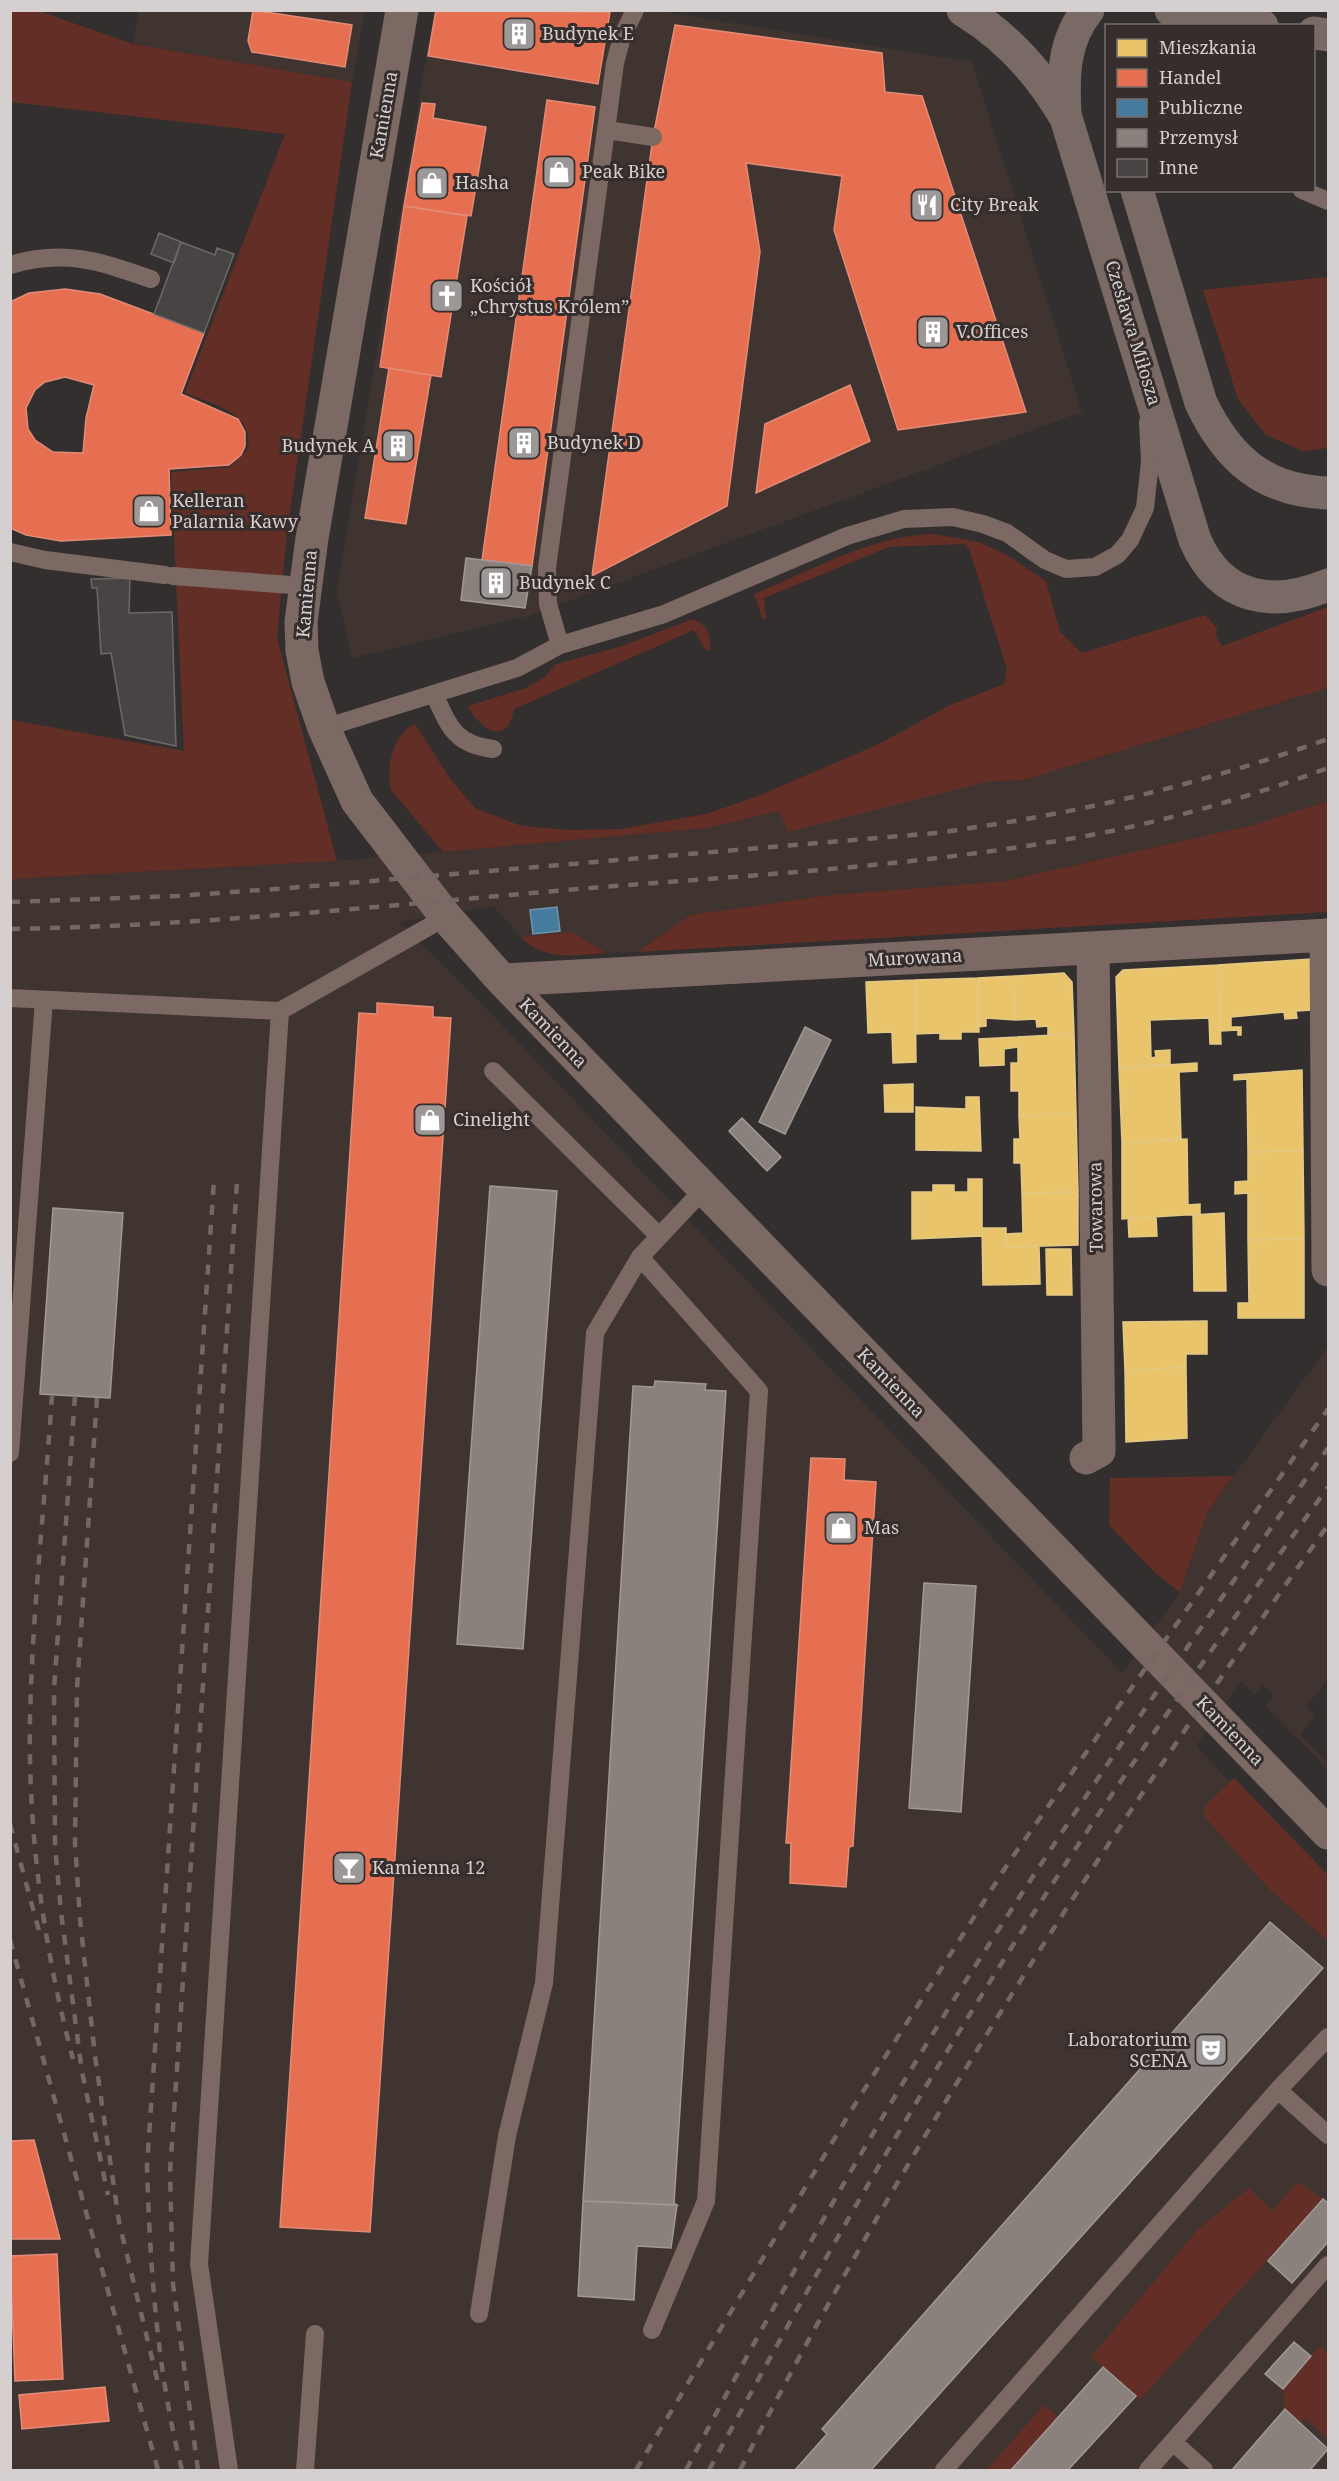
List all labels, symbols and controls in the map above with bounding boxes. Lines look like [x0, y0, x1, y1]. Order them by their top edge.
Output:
building icon: Budynek E [501, 16, 537, 52]
place label: Budynek E [542, 21, 634, 45]
legend [1105, 24, 1315, 192]
text: Mieszkania [1159, 35, 1257, 59]
text: Handel [1159, 65, 1222, 89]
street label: Kamienna [364, 69, 403, 160]
text: Publiczne [1159, 95, 1243, 119]
text: Przemysł [1159, 125, 1238, 149]
shop icon: Peak Bike [541, 154, 577, 190]
text: Inne [1159, 155, 1198, 179]
place label: Peak Bike [582, 159, 665, 183]
shop icon: Hasha [414, 165, 450, 201]
place label: Hasha [455, 170, 509, 194]
restaurant icon: City Break [909, 187, 945, 223]
place label: City Break [950, 192, 1039, 216]
street label: Czesława Miłosza [1100, 257, 1167, 408]
place label: Kościół „Chrystus Królem” [470, 273, 629, 318]
church icon: Kościół „Chrystus Królem” [429, 278, 465, 314]
building icon: V.Offices [915, 314, 951, 350]
place label: V.Offices [956, 319, 1028, 343]
building icon: Budynek D [506, 425, 542, 461]
building icon: Budynek A [380, 428, 416, 464]
place label: Budynek D [547, 430, 641, 454]
place label: Budynek A [281, 433, 375, 457]
place label: Kelleran Palarnia Kawy [172, 488, 299, 533]
shop icon: Kelleran Palarnia Kawy [131, 493, 167, 529]
street label: Kamienna [290, 549, 322, 639]
building icon: Budynek C [478, 565, 514, 601]
place label: Budynek C [519, 570, 611, 594]
street label: Murowana [867, 943, 963, 971]
street label: Kamienna [514, 992, 593, 1072]
shop icon: Cinelight [412, 1102, 448, 1138]
place label: Cinelight [453, 1107, 530, 1131]
street label: Towarowa [1082, 1161, 1108, 1253]
street label: Kamienna [852, 1342, 931, 1422]
shop icon: Mas [823, 1510, 859, 1546]
place label: Mas [864, 1515, 899, 1539]
street label: Kamienna [1191, 1690, 1270, 1770]
bar icon: Kamienna 12 [331, 1850, 367, 1886]
place label: Kamienna 12 [372, 1855, 485, 1879]
place label: Laboratorium SCENA [1068, 2027, 1188, 2072]
theatre icon: Laboratorium SCENA [1193, 2032, 1229, 2068]

